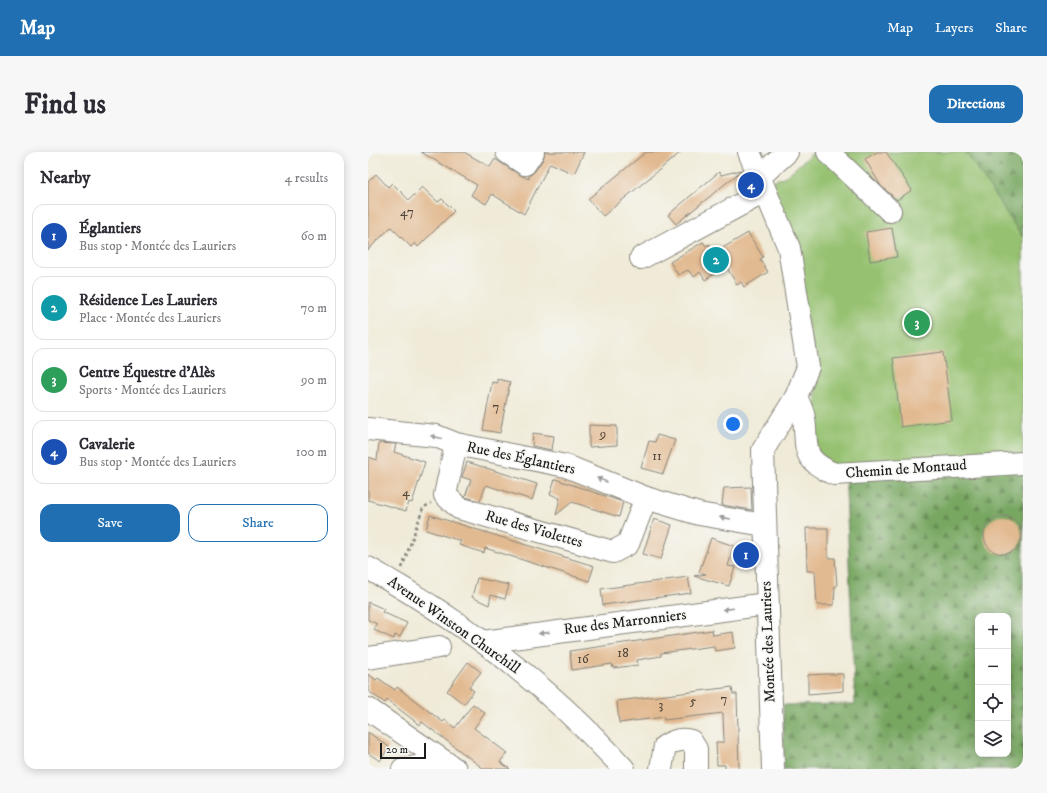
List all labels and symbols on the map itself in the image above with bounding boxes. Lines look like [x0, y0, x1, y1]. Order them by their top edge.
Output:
pin: 4 [738, 170, 764, 200]
house number: 47 [400, 204, 414, 220]
pin: 2 [703, 245, 729, 275]
pin: 3 [904, 308, 930, 338]
house number: 7 [493, 399, 500, 415]
your location [723, 414, 743, 434]
house number: 9 [599, 426, 606, 442]
one-way arrow [429, 434, 441, 440]
street label: Rue des Églantiers [465, 437, 577, 479]
house number: 11 [652, 448, 662, 464]
street label: Chemin de Montaud [845, 455, 968, 483]
one-way arrow [595, 476, 607, 482]
house number: 4 [402, 484, 410, 500]
street label: Rue des Violettes [483, 506, 585, 552]
one-way arrow [719, 515, 731, 521]
pin: 1 [733, 540, 759, 570]
street label: Avenue Winston Churchill [384, 572, 524, 678]
street label: Montée des Lauriers [756, 581, 780, 703]
street label: Rue des Marronniers [563, 605, 687, 639]
one-way arrow [722, 606, 734, 612]
one-way arrow [538, 630, 550, 636]
house number: 18 [617, 645, 629, 661]
house number: 16 [577, 651, 590, 667]
house number: 7 [721, 691, 728, 707]
house number: 5 [690, 693, 697, 709]
house number: 3 [659, 697, 664, 713]
scale bar [380, 741, 426, 760]

